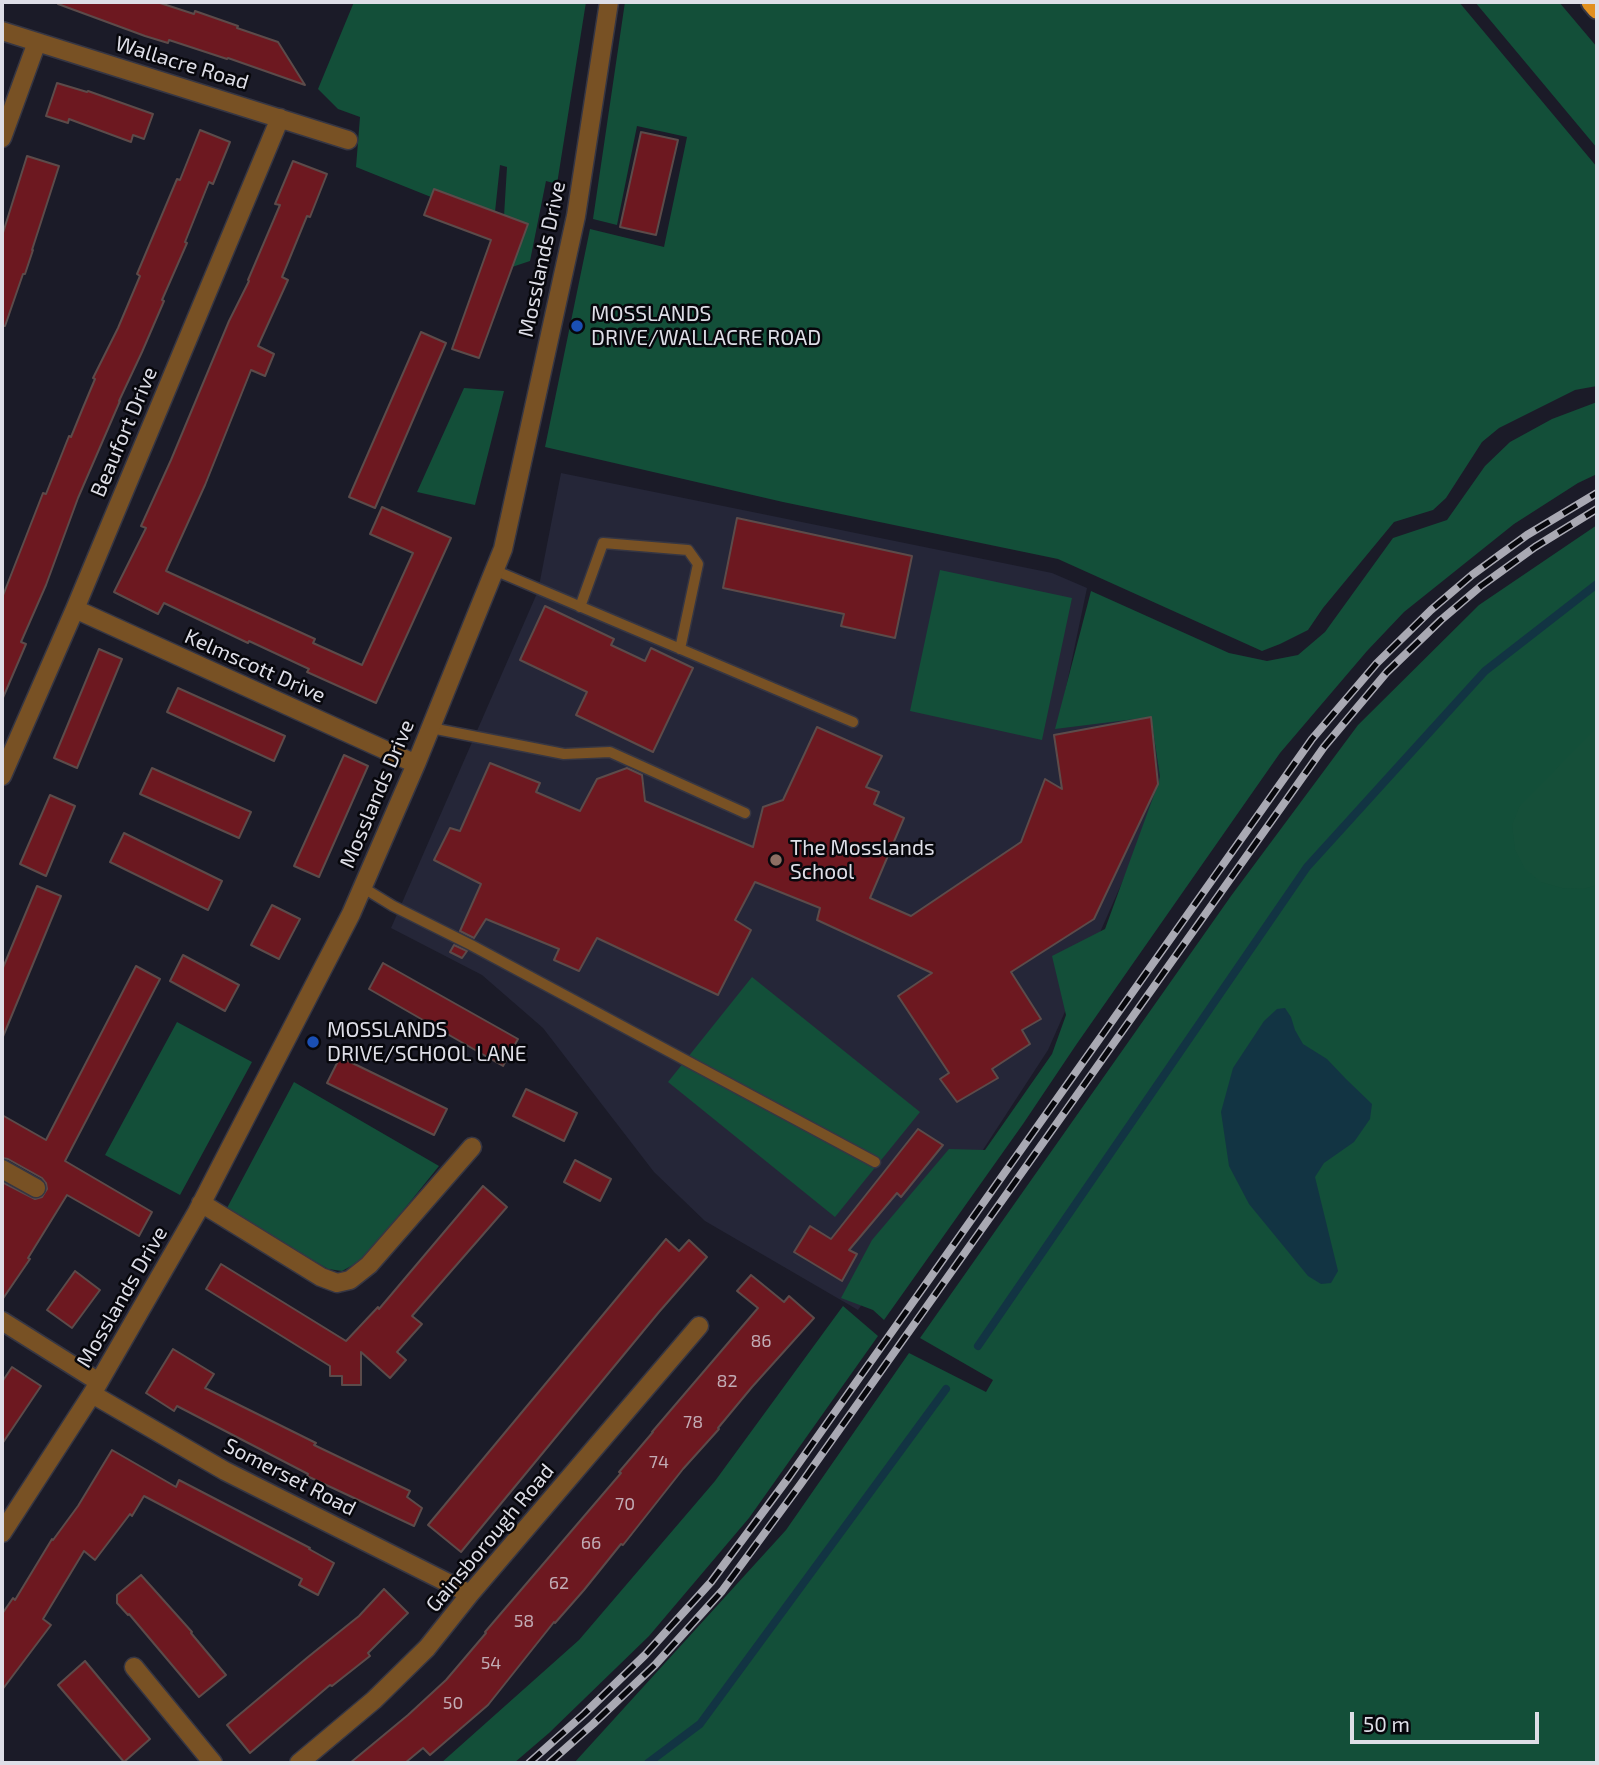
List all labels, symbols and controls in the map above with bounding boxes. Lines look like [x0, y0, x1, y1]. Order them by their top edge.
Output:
street label: Wallacre Road [112, 31, 252, 95]
street label: Mosslands Drive [513, 179, 571, 339]
place label: MOSSLANDS DRIVE/WALLACRE ROAD [591, 301, 821, 351]
marker: MOSSLANDS DRIVE/WALLACRE ROAD [569, 318, 585, 334]
street label: Beaufort Drive [85, 363, 163, 501]
street label: Kelmscott Drive [181, 624, 329, 708]
street label: Mosslands Drive [334, 716, 420, 872]
place label: The Mosslands School [790, 835, 935, 885]
marker: The Mosslands School [768, 852, 784, 868]
place label: MOSSLANDS DRIVE/SCHOOL LANE [327, 1017, 527, 1067]
marker: MOSSLANDS DRIVE/SCHOOL LANE [305, 1034, 321, 1050]
street label: Mosslands Drive [71, 1222, 173, 1372]
house number: 86 [750, 1330, 772, 1352]
house number: 82 [716, 1370, 738, 1392]
house number: 78 [683, 1411, 703, 1433]
street label: Somerset Road [220, 1433, 360, 1521]
house number: 74 [649, 1451, 669, 1473]
street label: Gainsborough Road [421, 1459, 559, 1617]
house number: 70 [615, 1493, 635, 1515]
house number: 66 [581, 1532, 601, 1554]
house number: 62 [549, 1572, 569, 1594]
house number: 58 [514, 1610, 534, 1632]
house number: 54 [481, 1652, 501, 1674]
house number: 50 [443, 1692, 463, 1714]
scale bar [1354, 1698, 1543, 1742]
text: 50 m [1363, 1711, 1410, 1736]

